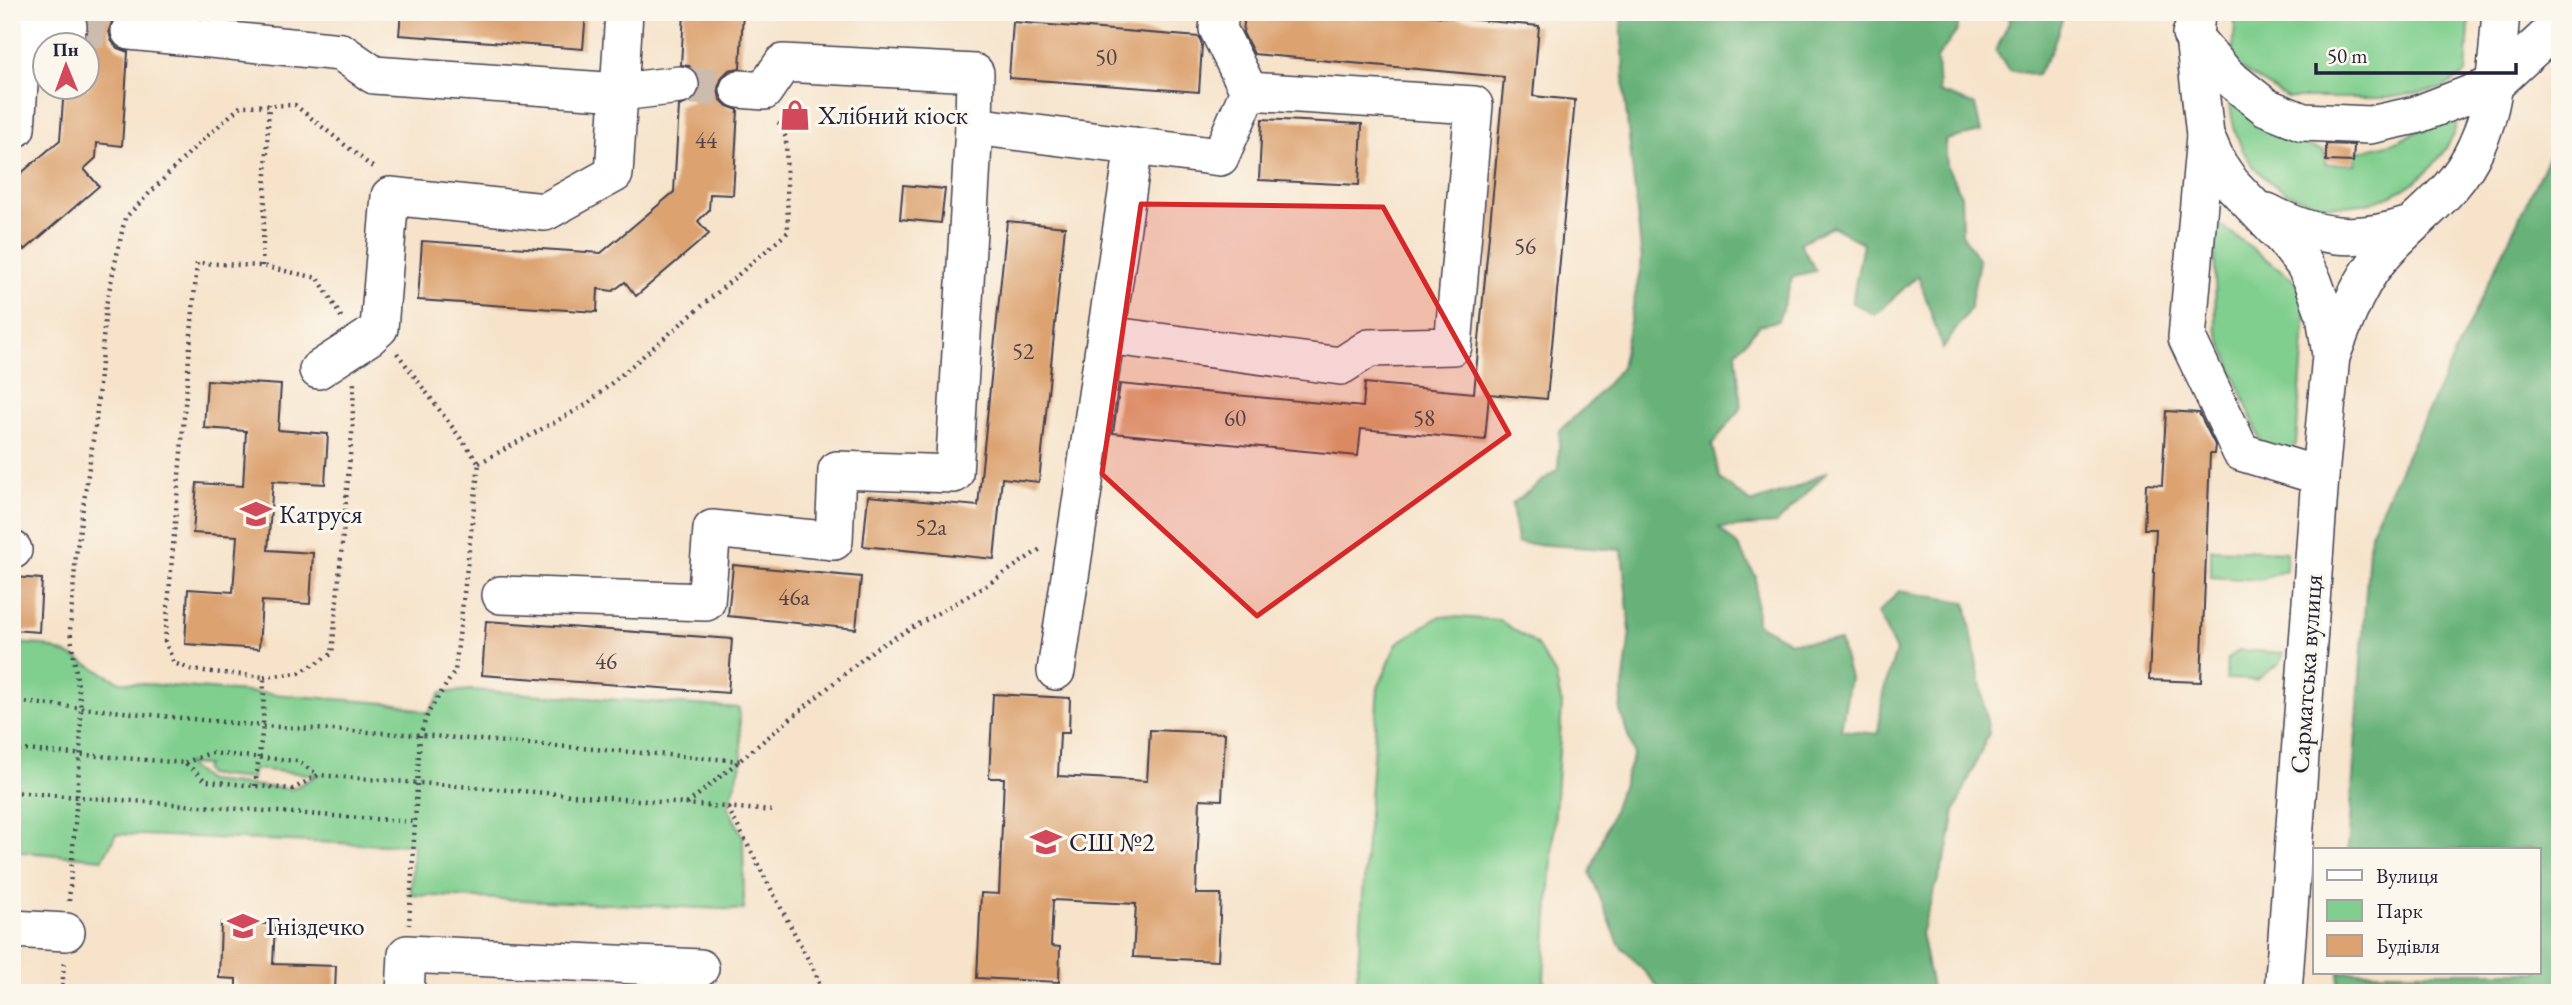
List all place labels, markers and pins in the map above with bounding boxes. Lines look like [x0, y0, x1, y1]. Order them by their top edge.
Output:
shop icon: Хлібний кіоск [778, 98, 812, 132]
place label: Хлібний кіоск [817, 98, 969, 132]
school or university icon: Катруся [239, 497, 273, 531]
place label: Катруся [279, 497, 363, 531]
school or university icon: СШ №2 [1029, 825, 1063, 859]
place label: СШ №2 [1069, 825, 1155, 859]
school or university icon: Гніздечко [226, 909, 260, 943]
place label: Гніздечко [266, 909, 365, 943]

